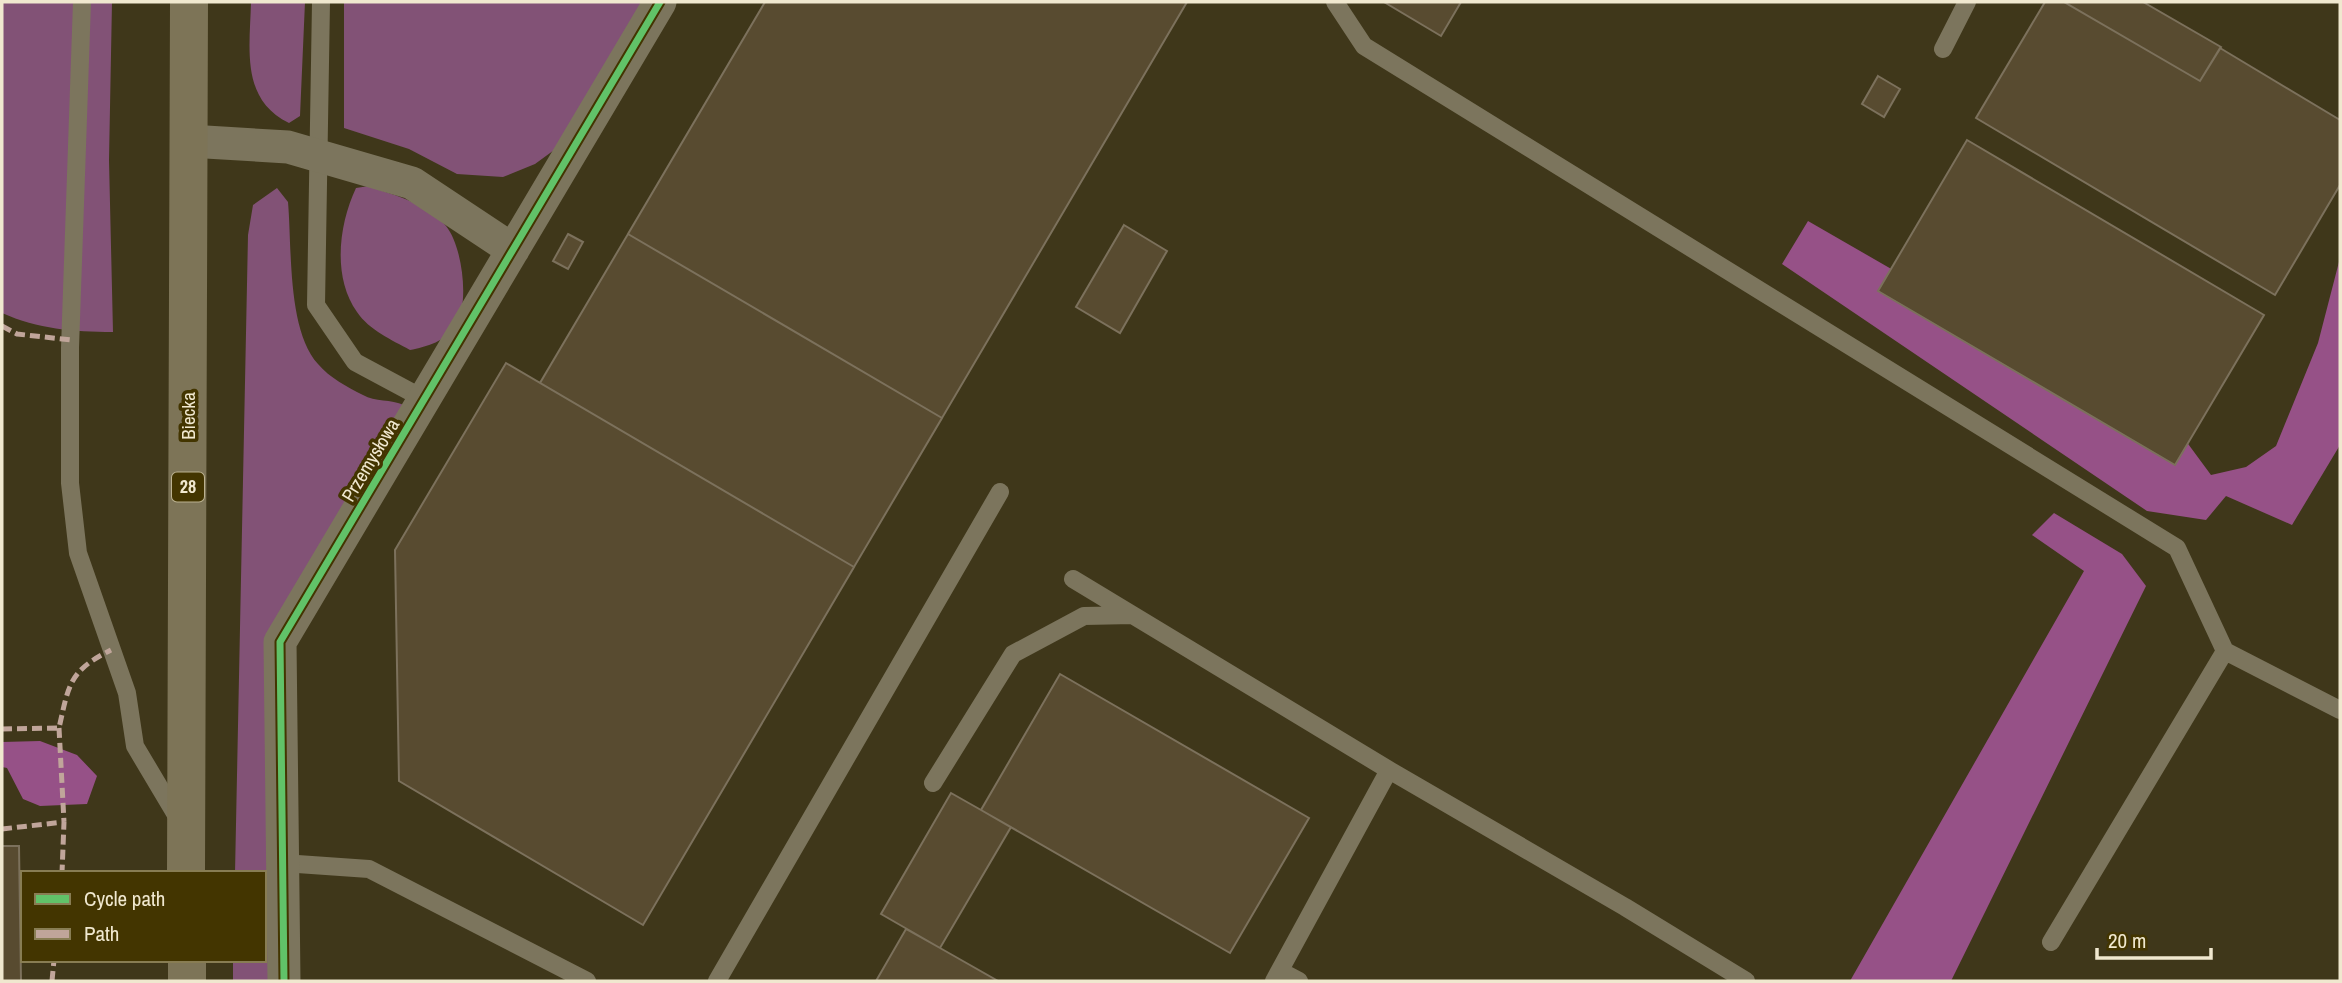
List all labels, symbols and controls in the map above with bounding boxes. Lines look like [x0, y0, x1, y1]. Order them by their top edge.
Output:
street label: Biecka [175, 392, 201, 440]
street label: Przemysłowa [335, 413, 405, 506]
road number: 28 [172, 472, 204, 502]
legend [21, 871, 266, 962]
text: Cycle path [84, 884, 165, 913]
scale bar [2097, 916, 2211, 960]
text: Path [84, 919, 119, 948]
text: 20 m [2108, 926, 2146, 955]

